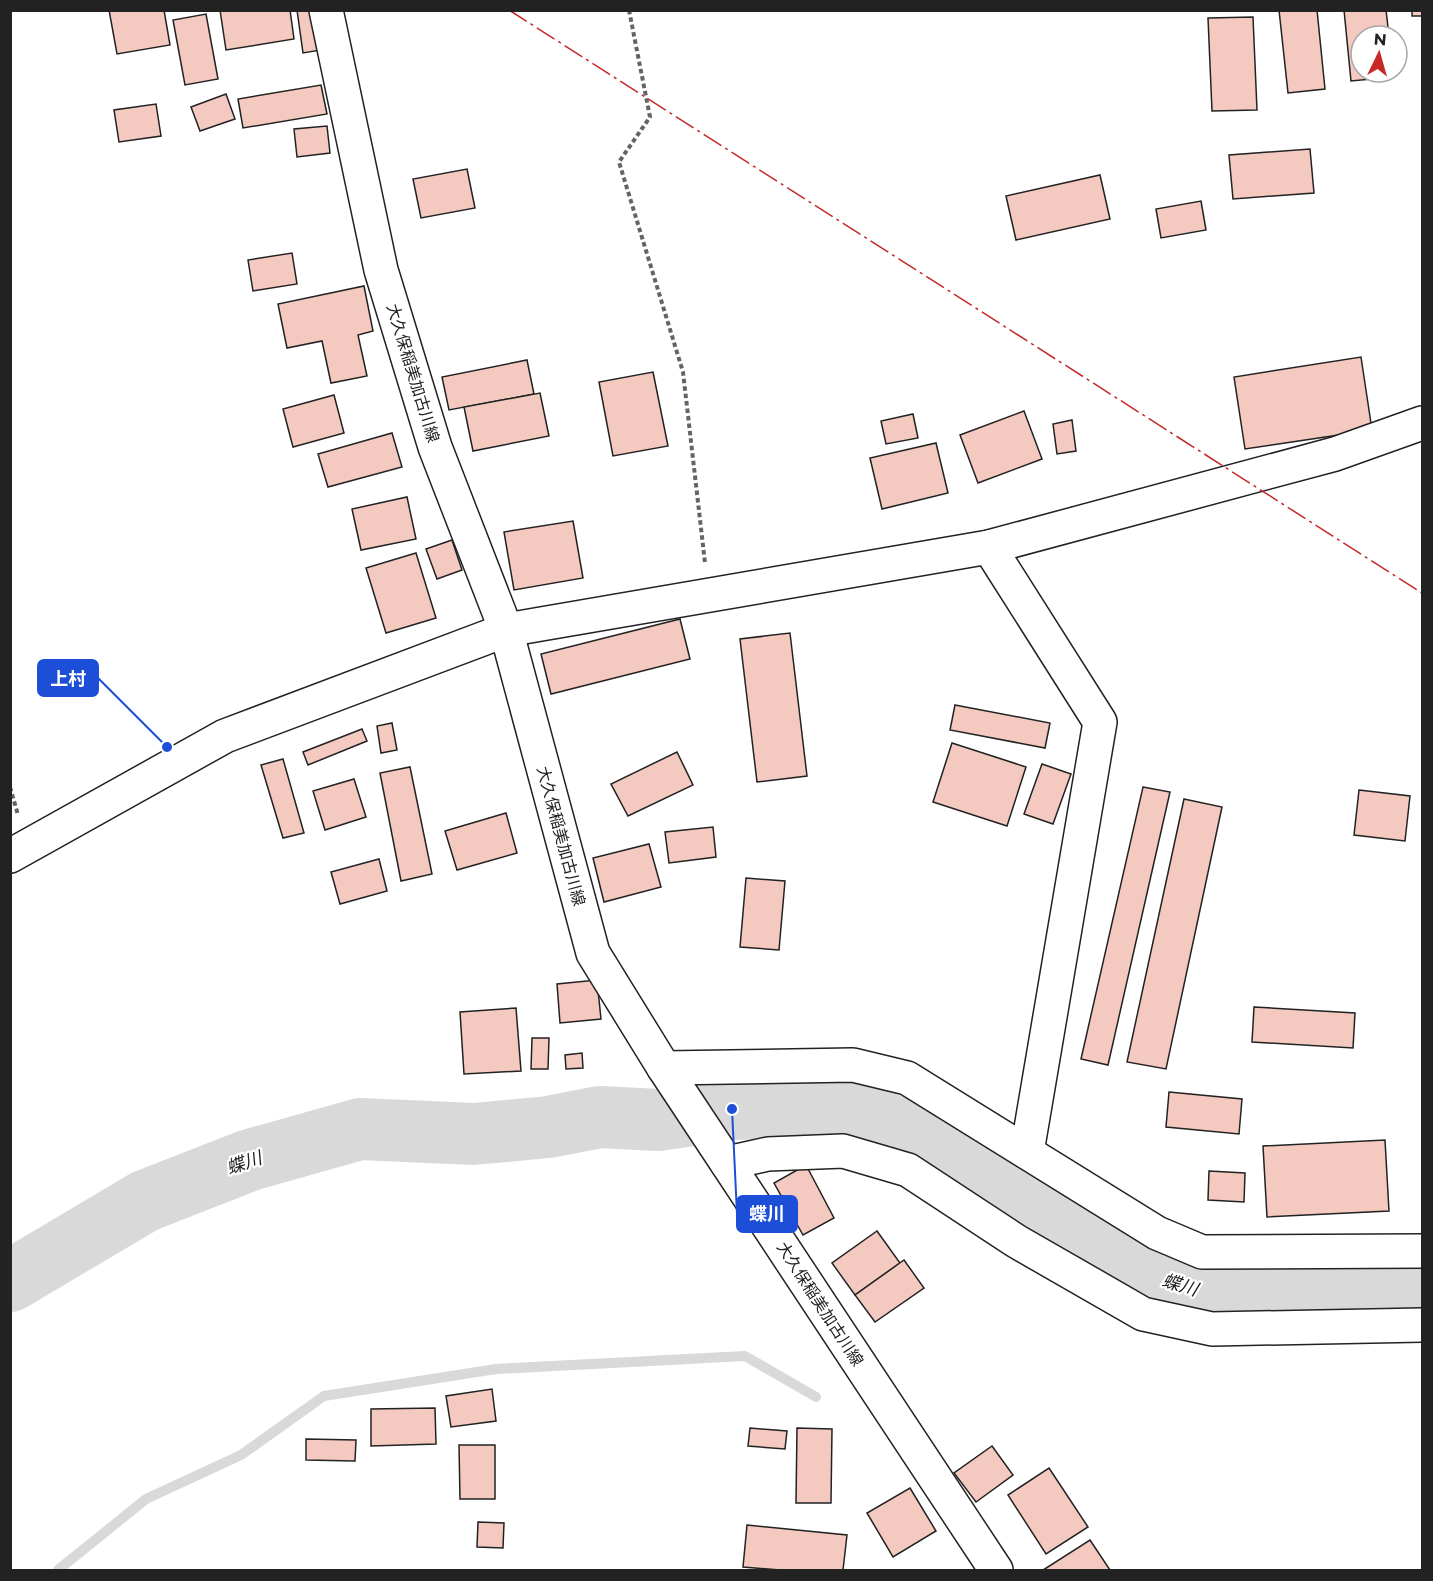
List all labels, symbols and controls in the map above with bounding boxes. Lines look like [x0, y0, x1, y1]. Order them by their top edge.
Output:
north arrow [1349, 24, 1409, 84]
text: N [1373, 30, 1388, 50]
street label: 大久保稲美加古川線 [383, 301, 443, 445]
callout: 上村 [38, 660, 98, 696]
text: 上村 [50, 668, 86, 690]
street label: 大久保稲美加古川線 [533, 764, 589, 908]
water label: 蝶川 [223, 1146, 266, 1179]
callout: 蝶川 [737, 1196, 797, 1232]
text: 蝶川 [749, 1203, 785, 1225]
street label: 大久保稲美加古川線 [773, 1238, 867, 1370]
water label: 蝶川 [1160, 1269, 1202, 1301]

